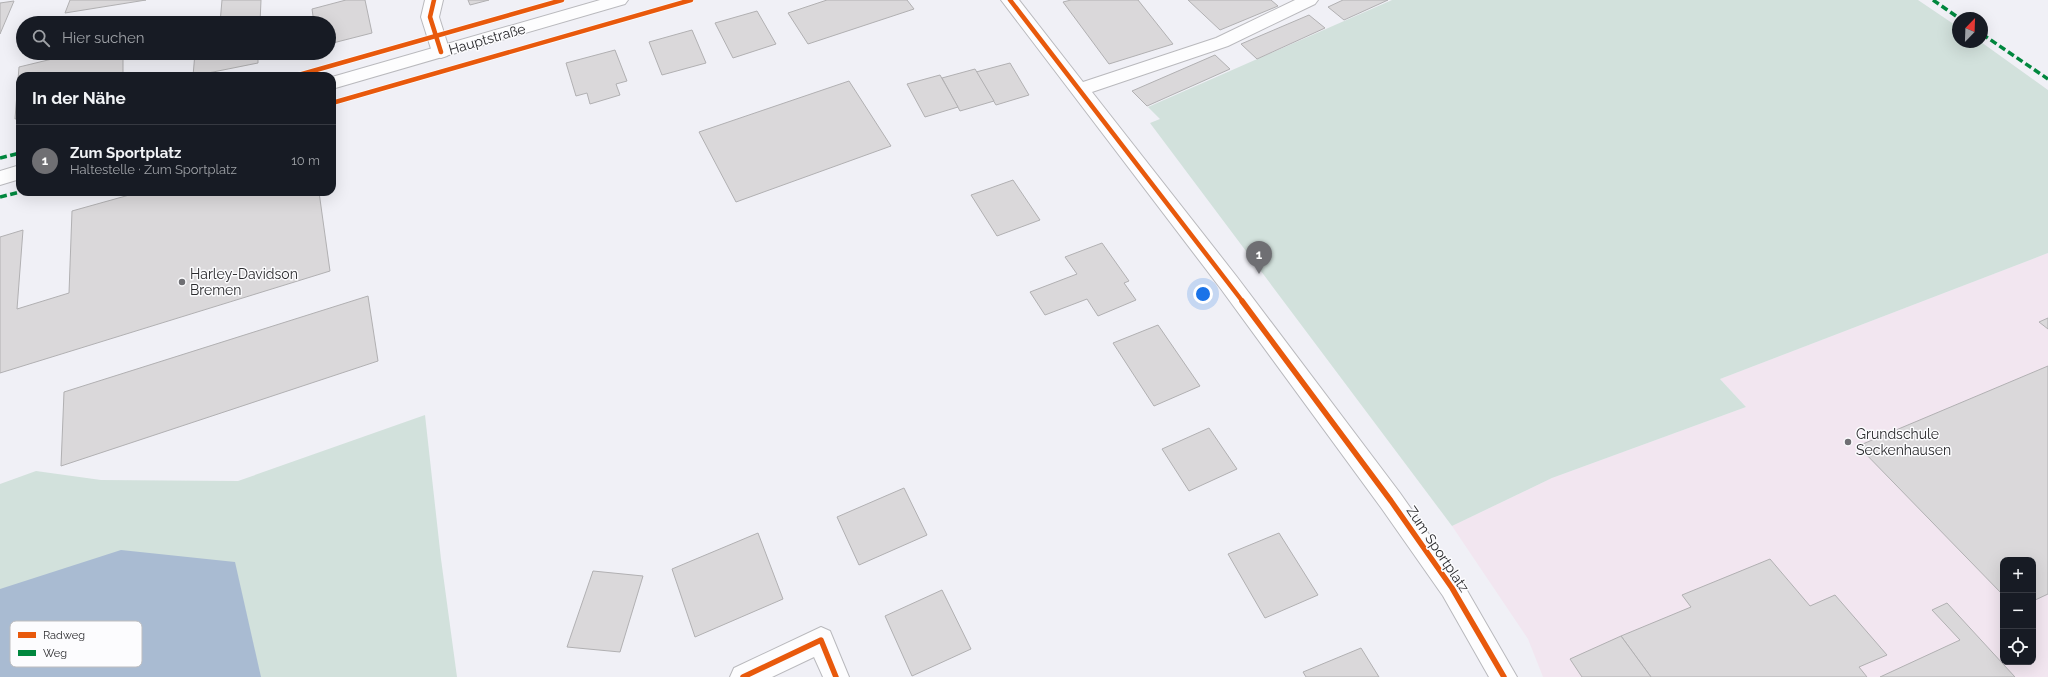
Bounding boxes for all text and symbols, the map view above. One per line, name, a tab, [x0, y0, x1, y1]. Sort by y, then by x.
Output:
north arrow	[1952, 12, 1988, 48]
search box	[16, 16, 336, 60]
street label: Hauptstraße	[447, 20, 527, 58]
icon: search	[30, 27, 52, 49]
text: Hier suchen	[62, 29, 145, 47]
text: In der Nähe	[32, 88, 126, 108]
text: Zum Sportplatz	[70, 144, 181, 162]
text: 1	[42, 153, 48, 168]
text: 10 m	[291, 153, 320, 168]
text: Haltestelle · Zum Sportplatz	[70, 162, 237, 177]
pin: 1	[1246, 241, 1272, 274]
place label: Harley-Davidson Bremen	[190, 266, 298, 298]
marker: Harley-Davidson Bremen	[177, 277, 187, 287]
your location	[1193, 284, 1213, 304]
place label: Grundschule Seckenhausen	[1856, 426, 1951, 458]
marker: Grundschule Seckenhausen	[1843, 437, 1853, 447]
street label: Zum Sportplatz	[1403, 503, 1473, 595]
map controls	[2000, 557, 2036, 665]
button: +	[2000, 557, 2036, 593]
button: −	[2000, 593, 2036, 629]
legend	[10, 621, 142, 667]
text: Radweg	[43, 629, 85, 642]
button: locate	[2000, 629, 2036, 665]
text: Weg	[43, 647, 67, 660]

